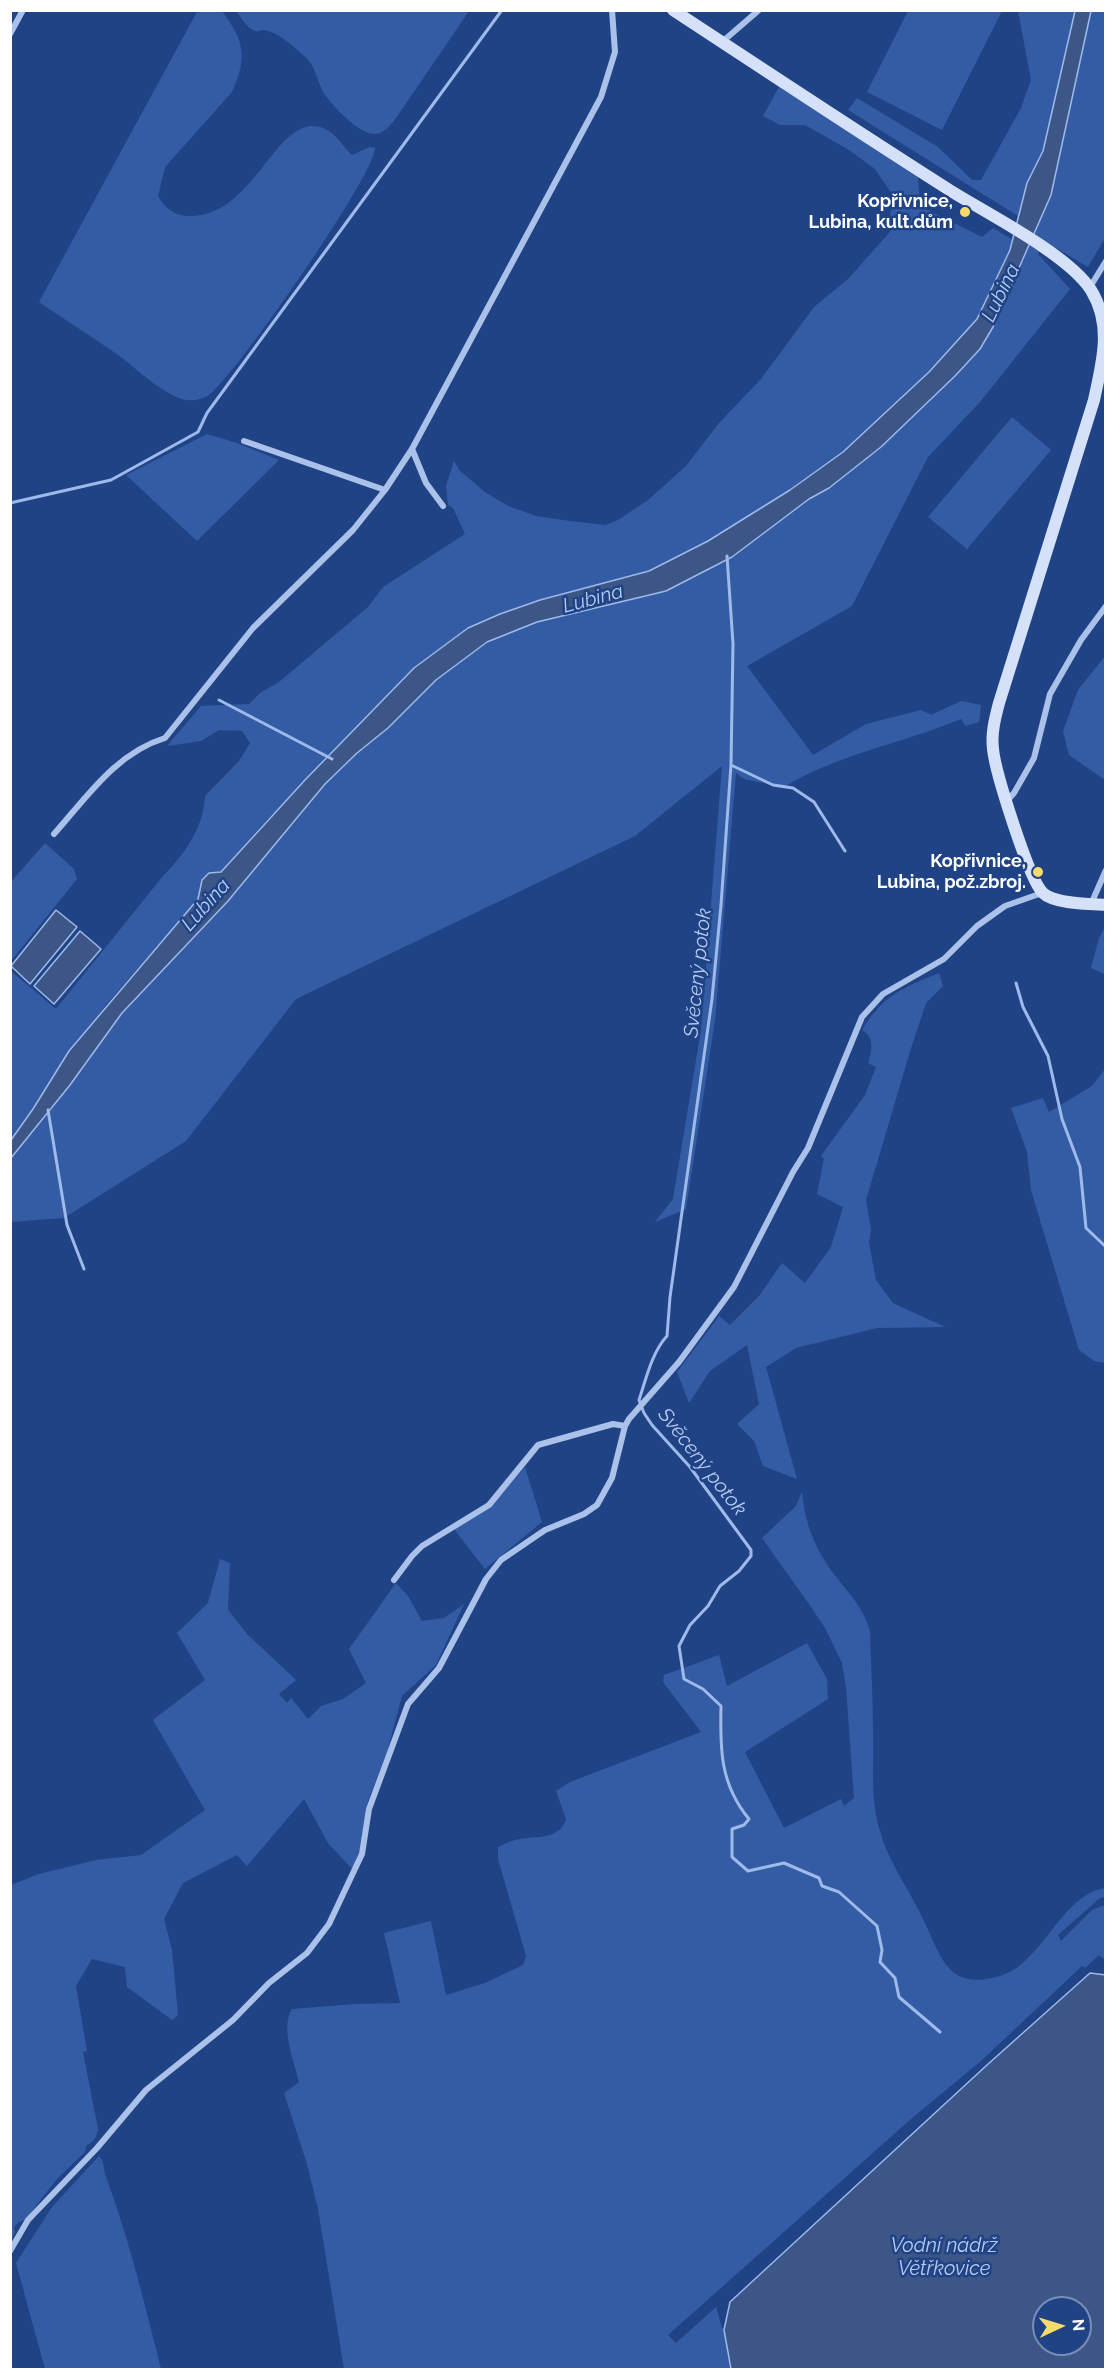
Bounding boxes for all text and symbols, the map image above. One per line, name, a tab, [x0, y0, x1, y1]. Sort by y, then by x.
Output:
place label: Kopřivnice, Lubina, kult.dům	[808, 191, 953, 234]
marker: Kopřivnice, Lubina, kult.dům	[958, 205, 972, 219]
water label: Lubina	[977, 260, 1025, 326]
water label: Lubina	[560, 579, 626, 619]
place label: Kopřivnice, Lubina, pož.zbroj.	[877, 851, 1026, 894]
marker: Kopřivnice, Lubina, pož.zbroj.	[1031, 865, 1045, 879]
water label: Lubina	[176, 874, 236, 936]
water label: Svěcený potok	[679, 907, 717, 1039]
water label: Svěcený potok	[652, 1403, 752, 1521]
water label: Vodní nádrž Větřkovice	[891, 2234, 997, 2281]
north arrow	[1032, 2296, 1092, 2356]
text: N	[1069, 2318, 1088, 2332]

